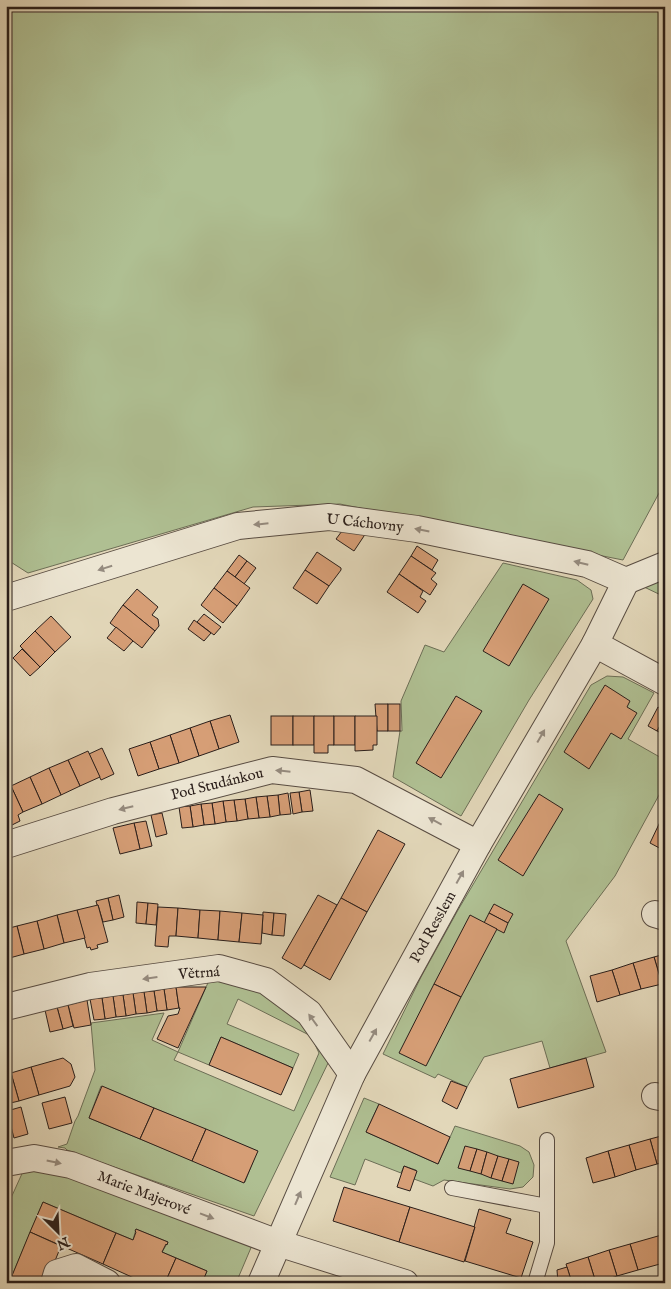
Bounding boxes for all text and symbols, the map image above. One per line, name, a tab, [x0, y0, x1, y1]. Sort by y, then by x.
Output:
street label: U Cáchovny	[326, 510, 405, 537]
one-way arrow	[252, 520, 268, 528]
one-way arrow	[414, 526, 430, 534]
one-way arrow	[573, 559, 589, 567]
one-way arrow	[97, 564, 112, 572]
one-way arrow	[537, 730, 546, 743]
street label: Pod Studánkou	[169, 763, 265, 805]
one-way arrow	[275, 767, 291, 775]
one-way arrow	[118, 804, 133, 812]
one-way arrow	[428, 817, 442, 825]
one-way arrow	[456, 870, 464, 884]
street label: Pod Resslem	[406, 887, 461, 966]
street label: Větrná	[177, 962, 221, 984]
one-way arrow	[142, 974, 158, 982]
one-way arrow	[308, 1013, 318, 1027]
one-way arrow	[369, 1028, 377, 1042]
one-way arrow	[46, 1158, 62, 1166]
street label: Marie Majerové	[95, 1167, 193, 1219]
one-way arrow	[294, 1191, 302, 1205]
north arrow	[32, 1206, 82, 1256]
one-way arrow	[200, 1212, 215, 1220]
text: N	[54, 1232, 73, 1254]

